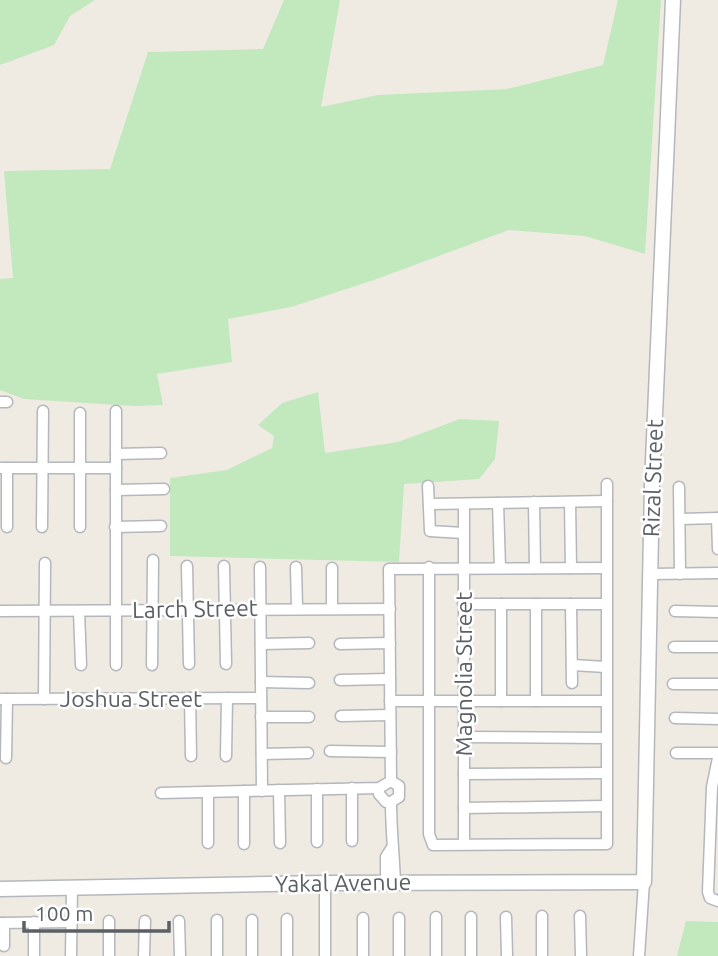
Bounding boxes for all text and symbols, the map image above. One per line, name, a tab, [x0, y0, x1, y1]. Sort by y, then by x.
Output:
street label: Rizal Street	[638, 419, 667, 537]
street label: Magnolia Street	[451, 592, 476, 756]
street label: Larch Street	[132, 595, 258, 622]
street label: Joshua Street	[60, 686, 202, 711]
street label: Yakal Avenue	[275, 869, 411, 896]
scale bar	[24, 890, 170, 934]
text: 100 m	[35, 901, 93, 925]

